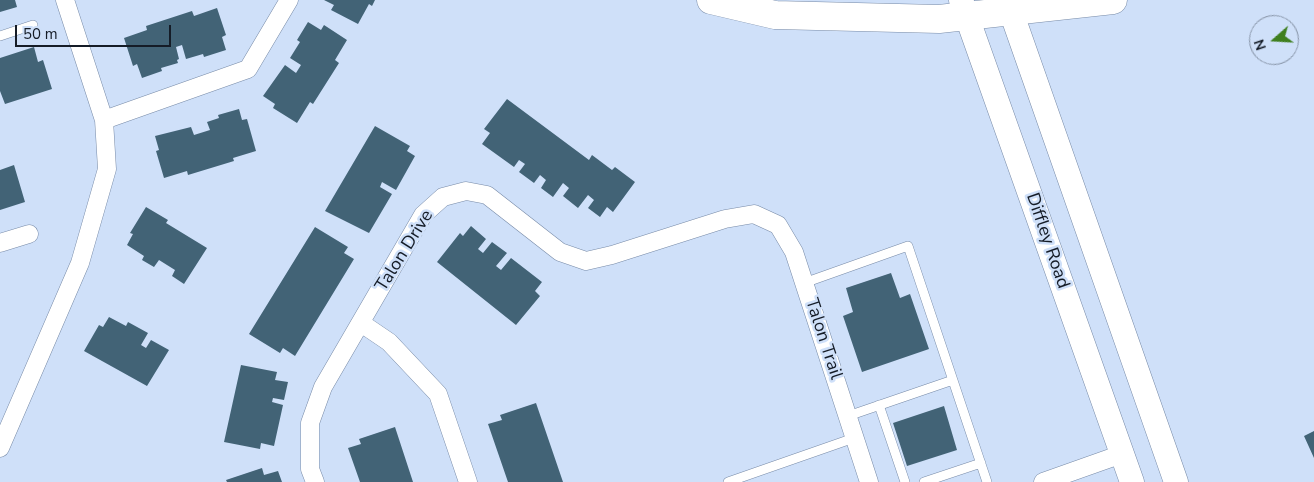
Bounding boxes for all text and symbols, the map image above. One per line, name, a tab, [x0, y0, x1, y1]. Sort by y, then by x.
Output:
scale bar	[18, 15, 174, 47]
north arrow	[1249, 15, 1299, 65]
text: 50 m	[23, 24, 58, 44]
text: N	[1250, 37, 1271, 53]
street label: Diffley Road	[1021, 190, 1073, 292]
street label: Talon Drive	[372, 206, 438, 296]
street label: Talon Trail	[800, 296, 846, 382]

